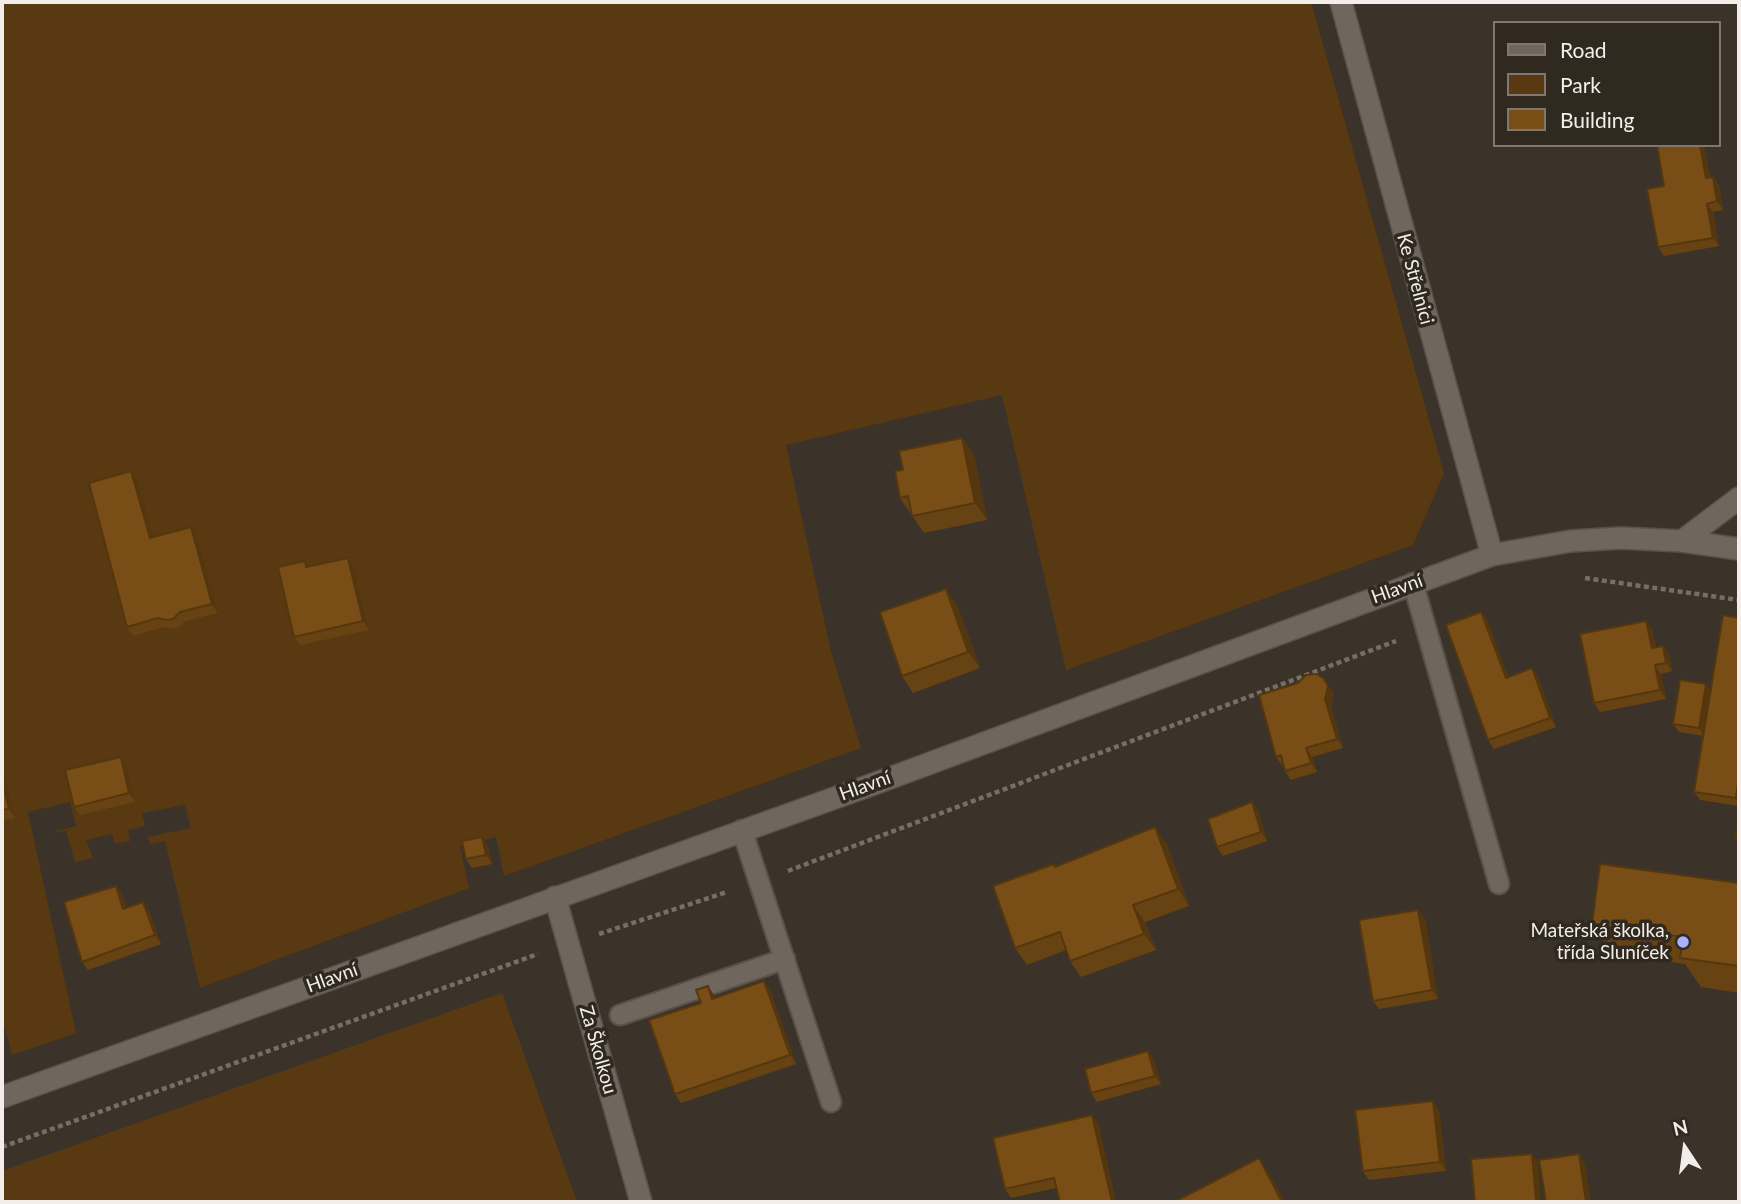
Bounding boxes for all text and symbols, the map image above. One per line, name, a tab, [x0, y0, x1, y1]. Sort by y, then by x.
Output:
legend	[1492, 21, 1720, 147]
text: Road	[1560, 37, 1607, 62]
text: Park	[1560, 72, 1601, 97]
text: Building	[1560, 107, 1635, 132]
street label: Ke Střelnici	[1392, 231, 1438, 327]
street label: Hlavní	[1368, 569, 1426, 609]
street label: Hlavní	[836, 766, 894, 806]
place label: Mateřská školka, třída Sluníček	[1530, 920, 1669, 964]
marker: Mateřská školka, třída Sluníček	[1675, 934, 1691, 950]
street label: Hlavní	[303, 958, 361, 998]
street label: Za Školkou	[575, 1003, 621, 1097]
north arrow	[1650, 1113, 1720, 1183]
text: N	[1670, 1114, 1690, 1140]

